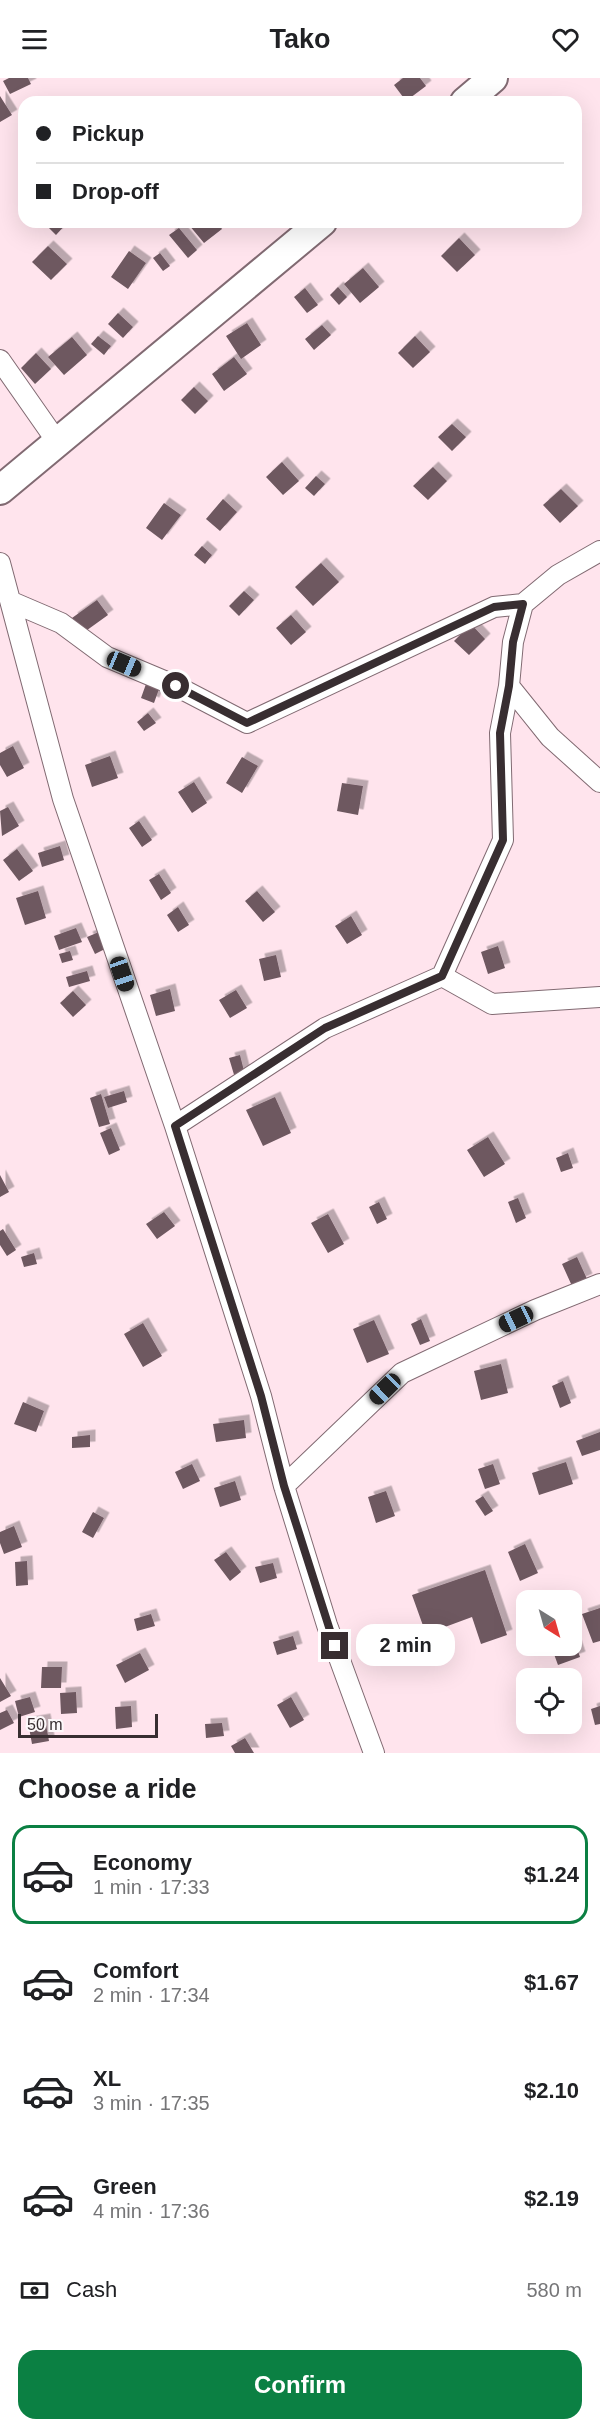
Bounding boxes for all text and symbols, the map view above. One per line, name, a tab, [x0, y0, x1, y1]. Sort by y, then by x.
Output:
icon: menu	[18, 23, 51, 56]
icon: heart	[549, 23, 582, 56]
text: Tako	[269, 24, 331, 54]
text: Pickup	[72, 121, 144, 146]
text: Drop-off	[72, 179, 159, 204]
car	[104, 649, 144, 679]
route start	[162, 672, 189, 699]
car	[108, 954, 136, 994]
car	[496, 1303, 536, 1335]
car	[366, 1370, 404, 1408]
north arrow	[516, 1590, 582, 1656]
map controls	[516, 1590, 582, 1734]
callout: 2 min	[356, 1625, 455, 1667]
route end	[321, 1632, 348, 1659]
text: 2 min	[379, 1634, 432, 1656]
button: locate	[516, 1668, 582, 1734]
scale bar	[18, 1711, 158, 1738]
text: 50 m	[27, 1716, 63, 1733]
text: Choose a ride	[18, 1774, 197, 1804]
icon: car	[21, 1848, 75, 1902]
text: Economy	[93, 1850, 192, 1875]
text: $1.24	[524, 1862, 579, 1887]
text: 1 min · 17:33	[93, 1876, 210, 1898]
icon: car	[21, 1956, 75, 2010]
text: Comfort	[93, 1958, 179, 1983]
text: $1.67	[524, 1970, 579, 1995]
text: 2 min · 17:34	[93, 1984, 210, 2006]
icon: car	[21, 2064, 75, 2118]
text: XL	[93, 2066, 121, 2091]
text: $2.10	[524, 2078, 579, 2103]
text: 3 min · 17:35	[93, 2092, 210, 2114]
icon: car	[21, 2172, 75, 2226]
text: Green	[93, 2174, 157, 2199]
text: $2.19	[524, 2186, 579, 2211]
text: 4 min · 17:36	[93, 2200, 210, 2222]
icon: cash	[18, 2274, 51, 2307]
text: Cash	[66, 2277, 117, 2302]
text: 580 m	[526, 2279, 582, 2301]
button: Confirm	[18, 2350, 582, 2419]

